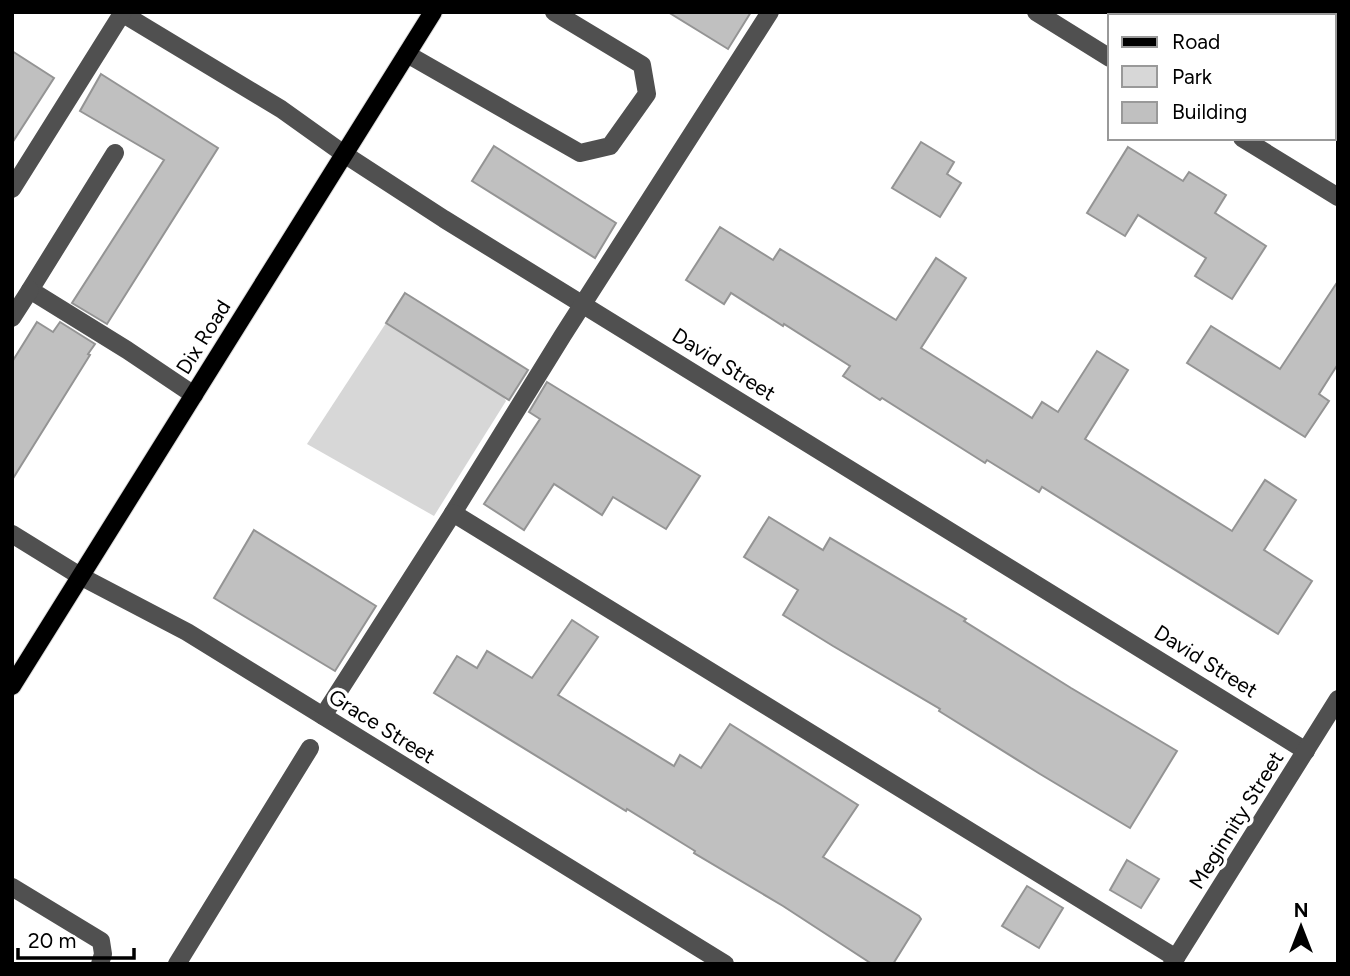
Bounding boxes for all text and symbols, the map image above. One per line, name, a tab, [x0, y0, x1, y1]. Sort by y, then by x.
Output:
legend	[1108, 14, 1336, 140]
text: Road	[1172, 29, 1220, 54]
text: Park	[1172, 64, 1213, 89]
text: Building	[1172, 99, 1247, 124]
street label: Dix Road	[170, 295, 236, 379]
street label: David Street	[668, 322, 780, 406]
street label: David Street	[1150, 619, 1262, 703]
street label: Grace Street	[324, 683, 440, 769]
street label: Meginnity Street	[1184, 746, 1288, 894]
north arrow	[1266, 892, 1336, 962]
text: N	[1294, 899, 1308, 922]
scale bar	[18, 916, 133, 960]
text: 20 m	[28, 928, 76, 953]

